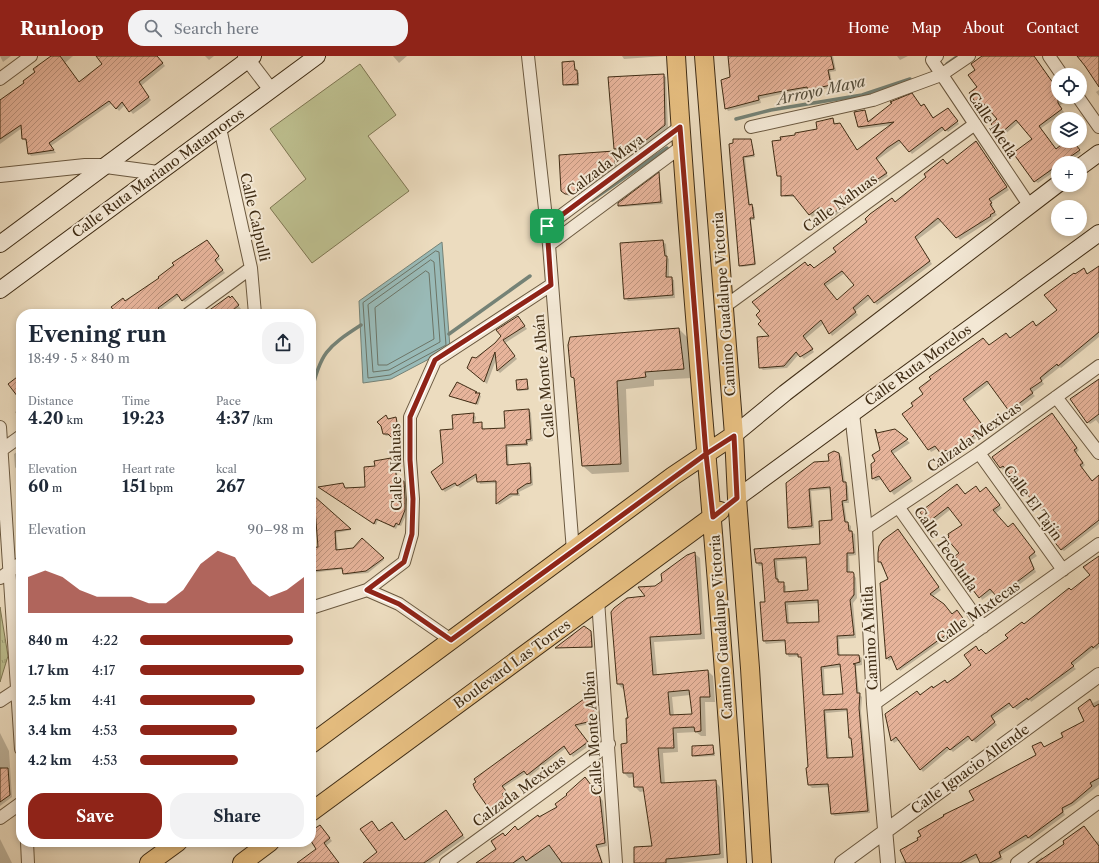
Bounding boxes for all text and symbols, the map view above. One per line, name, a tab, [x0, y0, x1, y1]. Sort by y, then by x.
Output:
search box	[128, 10, 408, 46]
text: Runloop	[20, 17, 104, 40]
icon: search	[142, 17, 164, 39]
text: Search here	[174, 19, 259, 38]
text: Home	[848, 19, 889, 37]
text: Map	[911, 19, 941, 37]
text: About	[963, 19, 1004, 37]
text: Contact	[1026, 19, 1079, 37]
map controls	[1051, 68, 1087, 236]
button: locate	[1051, 68, 1087, 104]
water label: Arroyo Maya	[773, 71, 867, 109]
street label: Calle Metla	[964, 88, 1022, 162]
street label: Calle Ruta Mariano Matamoros	[68, 104, 248, 242]
button: layers	[1051, 112, 1087, 148]
street label: Calzada Maya	[563, 130, 648, 200]
button: +	[1051, 156, 1087, 192]
street label: Calle Nahuas	[799, 170, 881, 236]
street label: Calle Calpulli	[236, 171, 274, 263]
button: −	[1051, 200, 1087, 236]
pin	[530, 209, 564, 243]
street label: Camino Guadalupe Victoria	[709, 210, 739, 397]
icon: arrive	[536, 215, 558, 237]
street label: Calle Monte Albán	[530, 313, 558, 439]
street label: Calle Ruta Morelos	[861, 320, 975, 410]
text: Evening run	[28, 321, 167, 348]
button: share	[262, 322, 304, 364]
text: 18:49 · 5 × 840 m	[28, 350, 130, 366]
text: Distance	[28, 394, 74, 408]
text: Time	[122, 394, 150, 408]
text: Pace	[216, 394, 241, 408]
street label: Calzada Mexicas	[923, 398, 1025, 476]
text: 4.20	[28, 408, 64, 428]
text: 19:23	[122, 408, 164, 428]
text: 4:37	[216, 408, 250, 428]
text: km	[64, 413, 83, 427]
text: /km	[250, 413, 273, 427]
street label: Calle Nahuas	[386, 423, 406, 511]
text: Elevation	[28, 462, 77, 476]
text: Heart rate	[122, 462, 175, 476]
text: kcal	[216, 462, 237, 476]
street label: Calle El Tajín	[1000, 462, 1067, 544]
text: 60	[28, 476, 49, 496]
text: 151	[122, 476, 147, 496]
text: 267	[216, 476, 245, 496]
text: m	[49, 481, 62, 495]
text: bpm	[147, 481, 173, 495]
street label: Calle Tecolutla	[910, 503, 982, 596]
text: Elevation	[28, 521, 86, 537]
text: 90–98 m	[248, 521, 304, 537]
street label: Camino Guadalupe Victoria	[706, 533, 736, 720]
street label: Calle Mixtecas	[933, 576, 1023, 648]
street label: Camino A Mitla	[858, 585, 882, 691]
street label: Boulevard Las Torres	[450, 615, 574, 713]
text: 840 m	[28, 632, 68, 648]
text: 4:22	[92, 632, 118, 648]
text: 1.7 km	[28, 662, 69, 678]
text: 4:17	[92, 662, 115, 678]
street label: Calle Monte Albán	[580, 670, 606, 796]
text: 2.5 km	[28, 692, 71, 708]
text: 4:41	[92, 692, 116, 708]
street label: Calle Ignacio Allende	[907, 720, 1033, 818]
text: 3.4 km	[28, 722, 71, 738]
text: 4:53	[92, 722, 117, 738]
street label: Calzada Mexicas	[469, 751, 569, 831]
text: 4.2 km	[28, 752, 72, 768]
text: 4:53	[92, 752, 117, 768]
button: Save	[28, 793, 162, 839]
button: Share	[170, 793, 304, 839]

